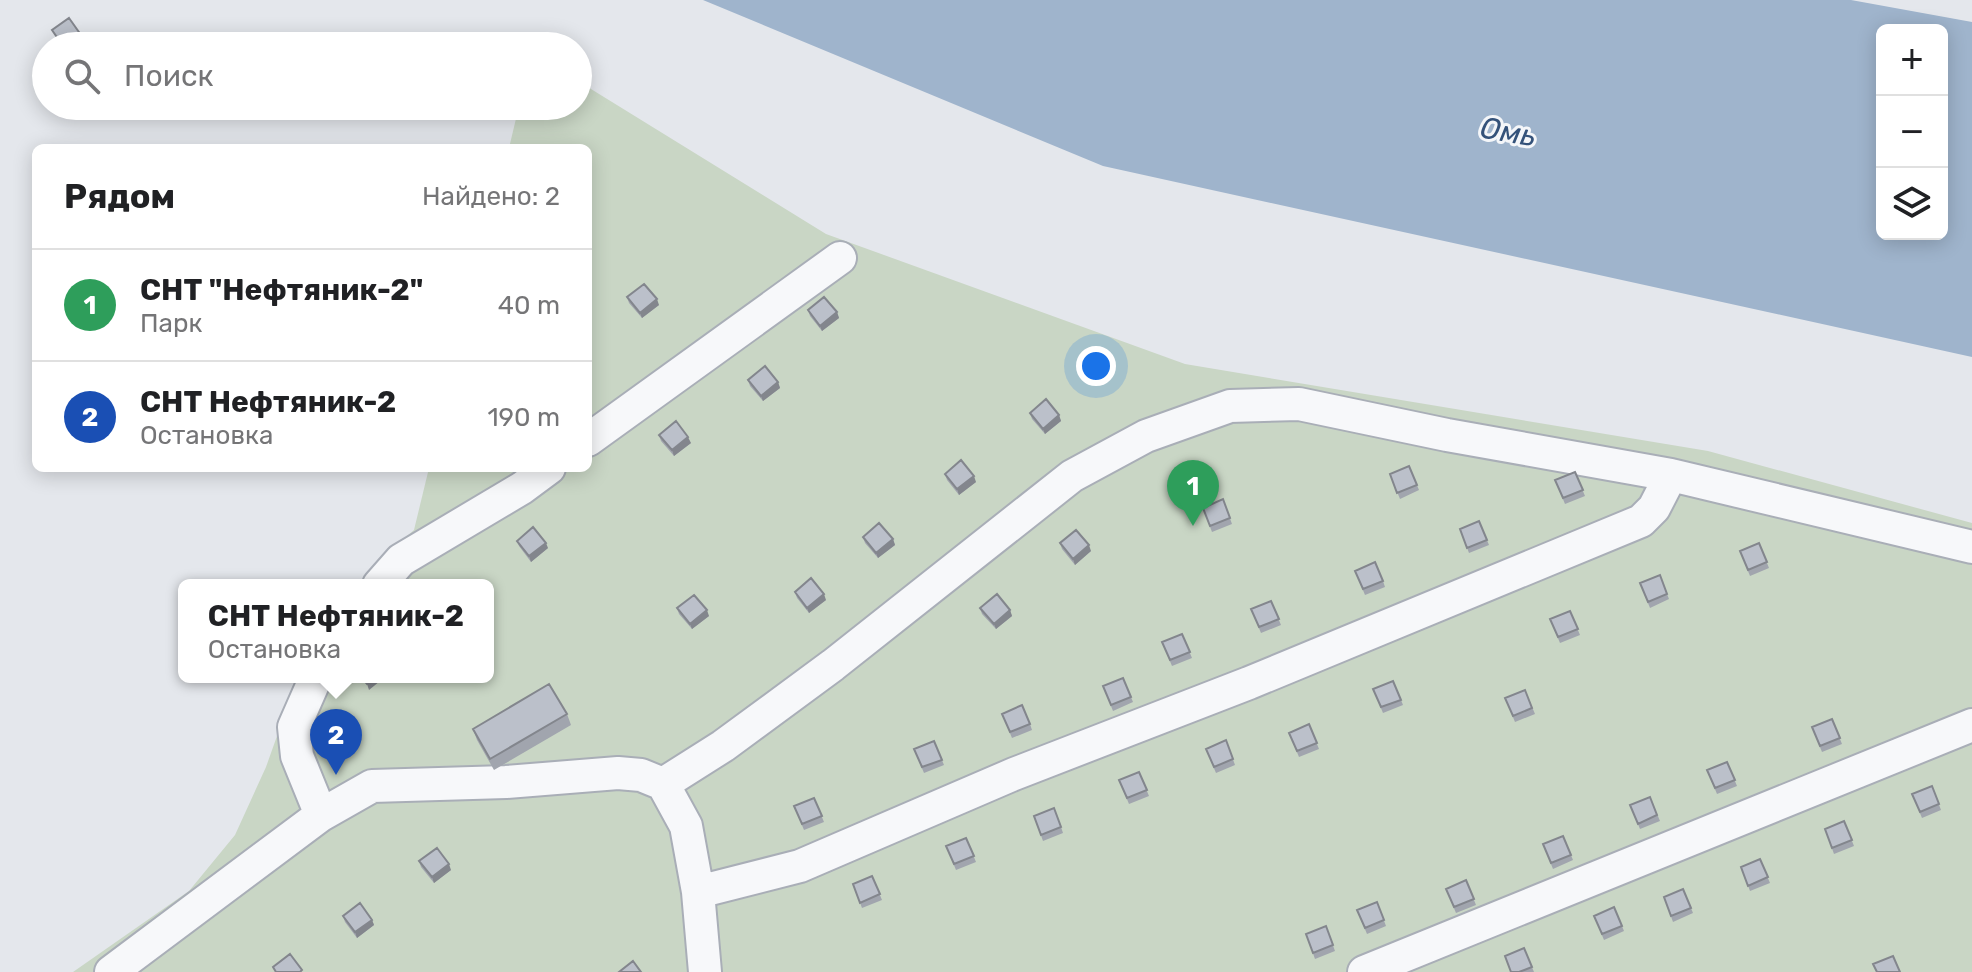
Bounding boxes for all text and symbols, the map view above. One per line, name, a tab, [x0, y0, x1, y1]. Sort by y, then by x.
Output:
map controls	[1876, 24, 1948, 240]
button: +	[1876, 24, 1948, 96]
search box	[32, 32, 592, 120]
icon: search	[60, 54, 104, 98]
text: Поиск	[124, 58, 214, 94]
button: −	[1876, 96, 1948, 168]
water label: Омь	[1477, 109, 1539, 155]
button: layers	[1876, 168, 1948, 240]
text: Рядом	[64, 176, 175, 217]
text: Найдено: 2	[422, 181, 560, 212]
text: СНТ "Нефтяник-2"	[140, 272, 423, 308]
text: 1	[84, 290, 96, 321]
text: 40 m	[498, 290, 560, 321]
text: Парк	[140, 308, 202, 339]
your location	[1076, 346, 1116, 386]
text: СНТ Нефтяник-2	[140, 384, 396, 420]
text: 2	[82, 402, 98, 433]
text: 190 m	[487, 402, 560, 433]
text: Остановка	[140, 420, 273, 451]
pin: 1	[1167, 460, 1219, 526]
popup	[178, 579, 494, 683]
text: СНТ Нефтяник-2	[208, 598, 464, 634]
text: Остановка	[208, 634, 341, 665]
pin: 2	[310, 709, 362, 775]

